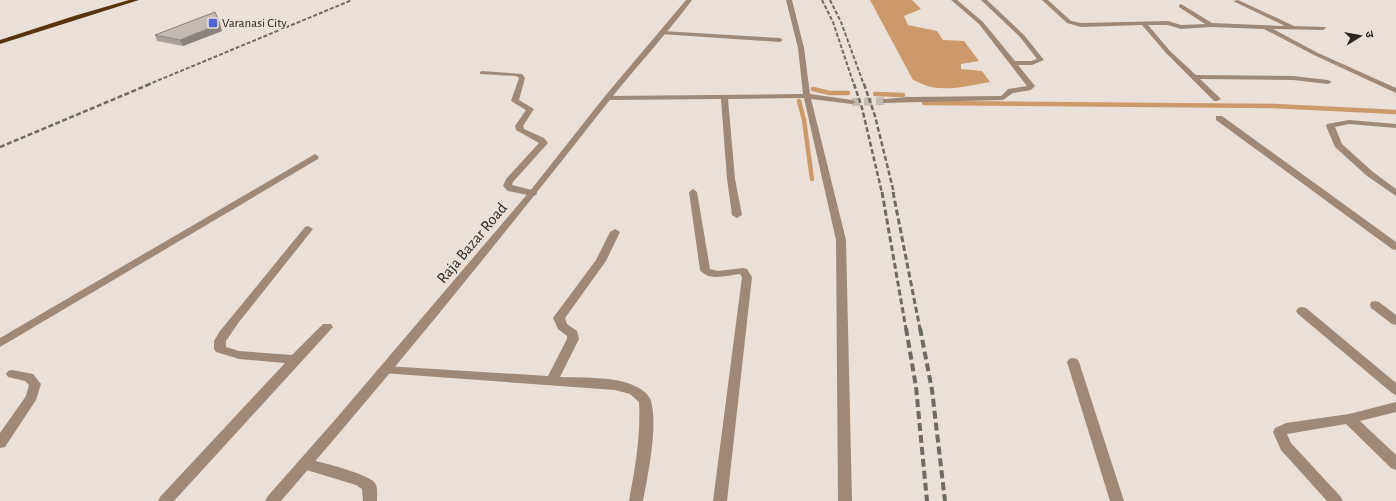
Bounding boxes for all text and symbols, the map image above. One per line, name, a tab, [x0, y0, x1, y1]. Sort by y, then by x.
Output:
north arrow	[1340, 16, 1380, 56]
marker: Varanasi City	[207, 17, 219, 29]
place label: Varanasi City	[222, 17, 287, 30]
text: उ	[1363, 30, 1375, 39]
street label: Raja Bazar Road	[434, 200, 511, 287]

